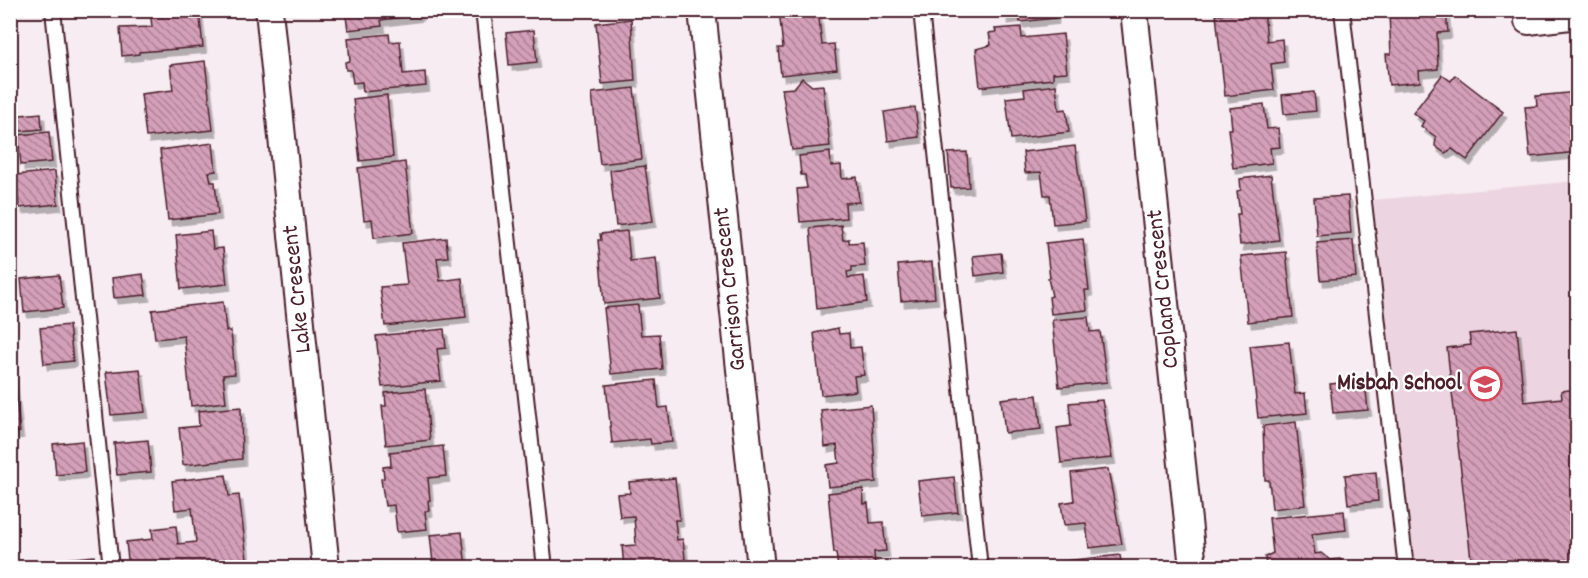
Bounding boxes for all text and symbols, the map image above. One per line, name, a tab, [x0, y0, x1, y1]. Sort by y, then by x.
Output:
street label: Garrison Crescent	[705, 205, 757, 373]
street label: Copland Crescent	[1139, 208, 1189, 370]
street label: Lake Crescent	[274, 223, 322, 355]
school or university icon: Misbah School	[1467, 366, 1503, 402]
place label: Misbah School	[1337, 367, 1462, 401]

